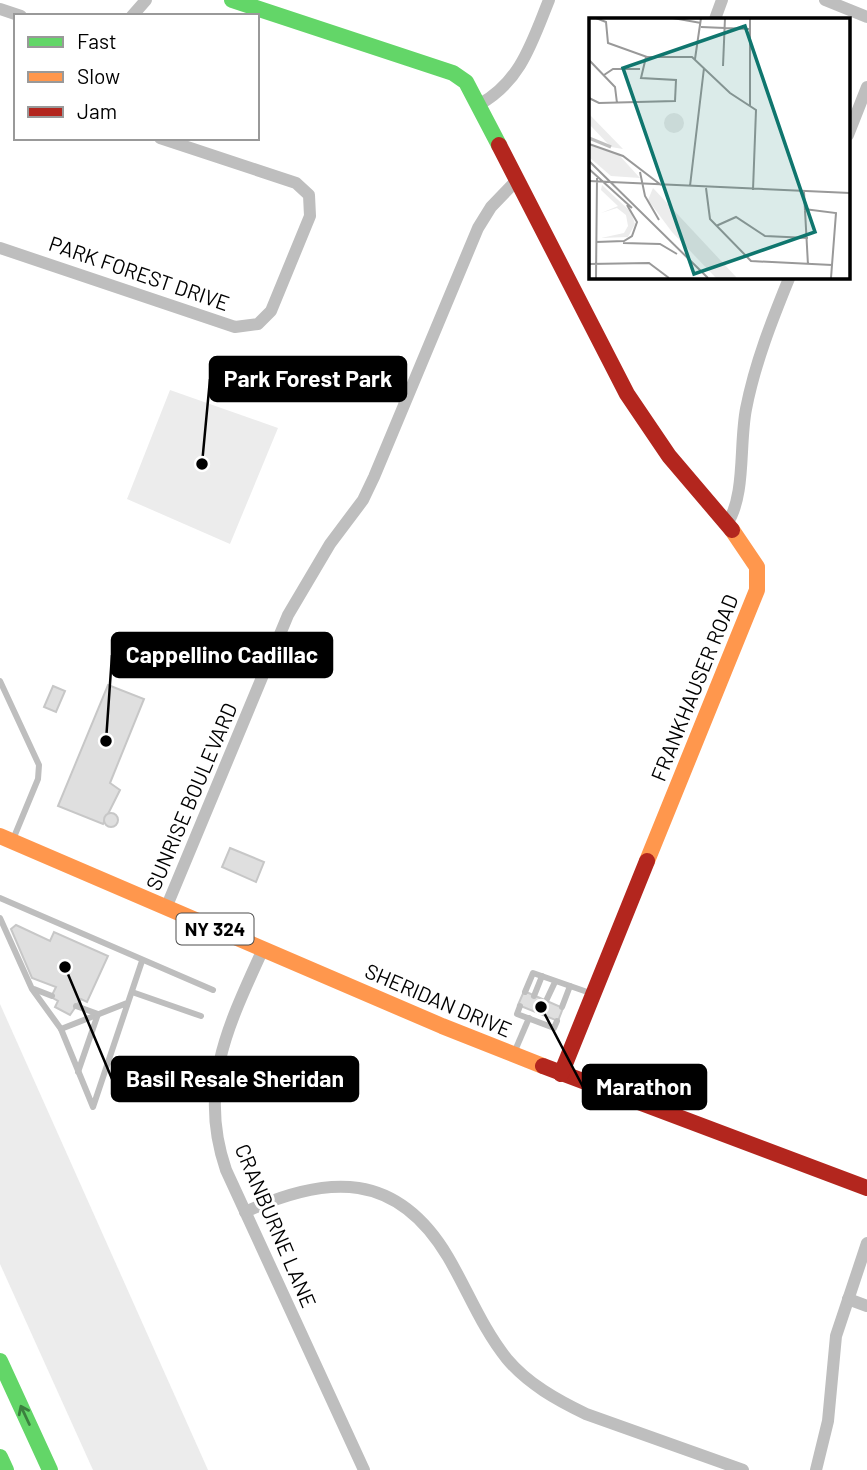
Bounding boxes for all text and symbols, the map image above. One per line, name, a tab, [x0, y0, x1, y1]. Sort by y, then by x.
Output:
legend	[14, 14, 259, 140]
inset map	[589, 18, 850, 278]
text: Fast	[77, 28, 117, 53]
text: Slow	[77, 63, 120, 88]
text: Jam	[77, 98, 117, 123]
street label: PARK FOREST DRIVE	[46, 230, 233, 315]
callout: Park Forest Park	[210, 357, 406, 401]
text: Park Forest Park	[224, 364, 392, 392]
street label: FRANKHAUSER ROAD	[645, 590, 742, 784]
callout: Cappellino Cadillac	[112, 633, 332, 677]
text: Cappellino Cadillac	[126, 640, 318, 668]
street label: SUNRISE BOULEVARD	[140, 699, 241, 894]
road number: NY 324	[176, 914, 254, 945]
street label: SHERIDAN DRIVE	[362, 958, 516, 1042]
callout: Basil Resale Sheridan	[112, 1057, 358, 1101]
text: Basil Resale Sheridan	[126, 1064, 344, 1092]
callout: Marathon	[583, 1065, 706, 1109]
text: Marathon	[596, 1072, 692, 1100]
street label: CRANBURNE LANE	[231, 1140, 322, 1311]
one-way arrow	[18, 1405, 31, 1426]

